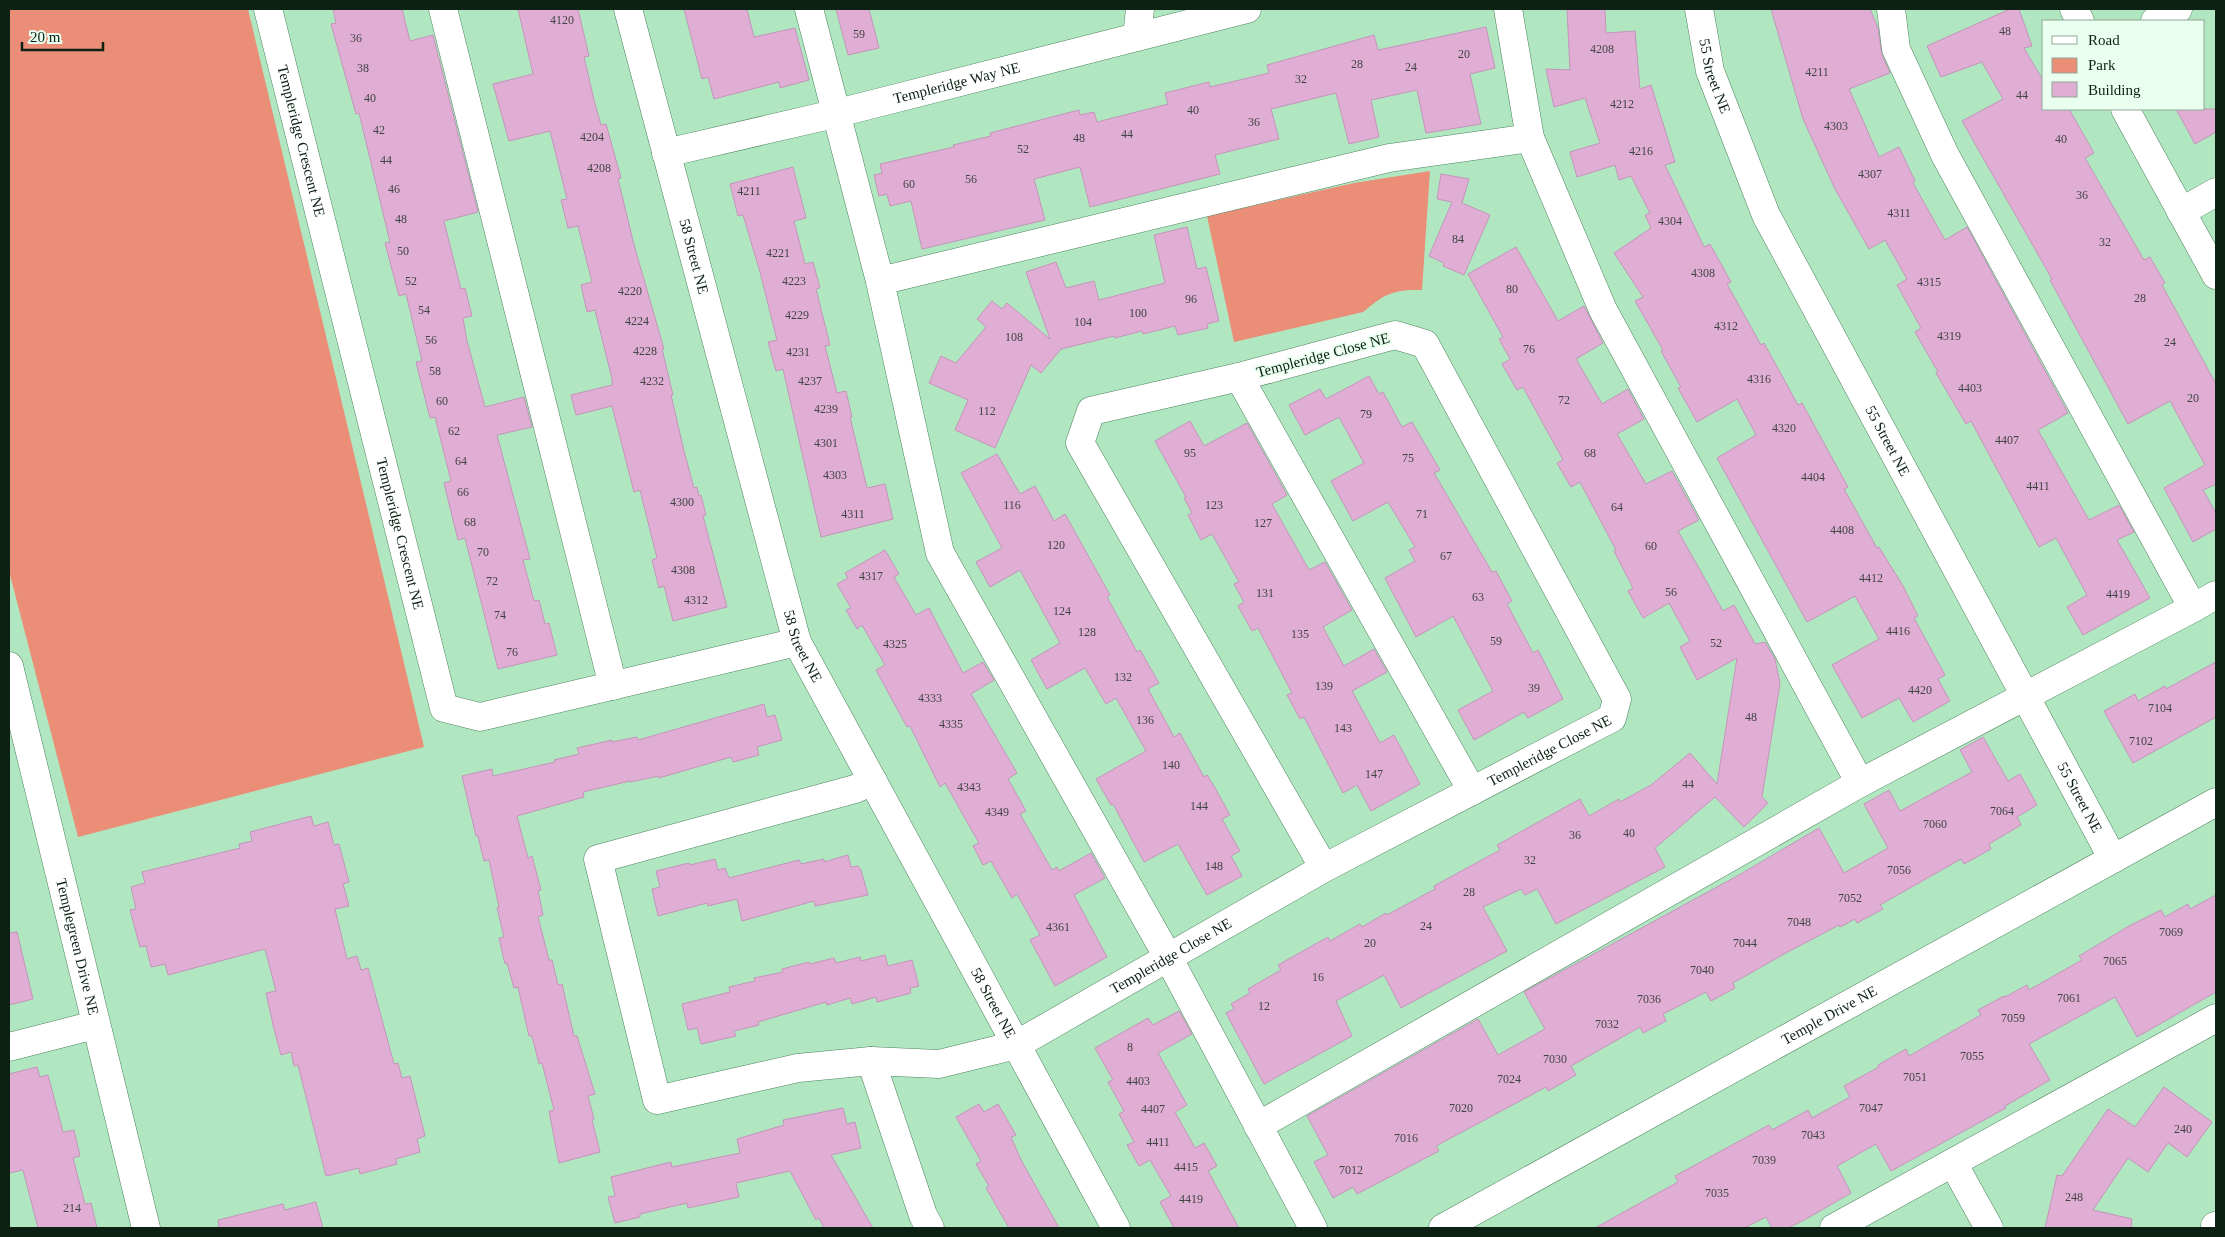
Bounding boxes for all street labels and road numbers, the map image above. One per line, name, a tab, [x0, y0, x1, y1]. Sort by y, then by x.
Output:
street label: 55 Street NE	[1696, 37, 1734, 116]
street label: Templeridge Way NE	[892, 59, 1022, 107]
street label: Templeridge Crescent NE	[274, 63, 328, 218]
street label: 58 Street NE	[676, 217, 712, 296]
street label: Templeridge Close NE	[1255, 330, 1391, 380]
street label: 55 Street NE	[1862, 403, 1913, 479]
street label: Templeridge Crescent NE	[373, 456, 427, 611]
street label: 58 Street NE	[781, 608, 825, 685]
street label: Templeridge Close NE	[1485, 712, 1614, 789]
street label: 55 Street NE	[2054, 759, 2105, 835]
street label: Templegreen Drive NE	[53, 877, 102, 1017]
street label: Templeridge Close NE	[1107, 915, 1234, 997]
street label: 58 Street NE	[968, 965, 1019, 1041]
street label: Temple Drive NE	[1779, 982, 1880, 1048]

